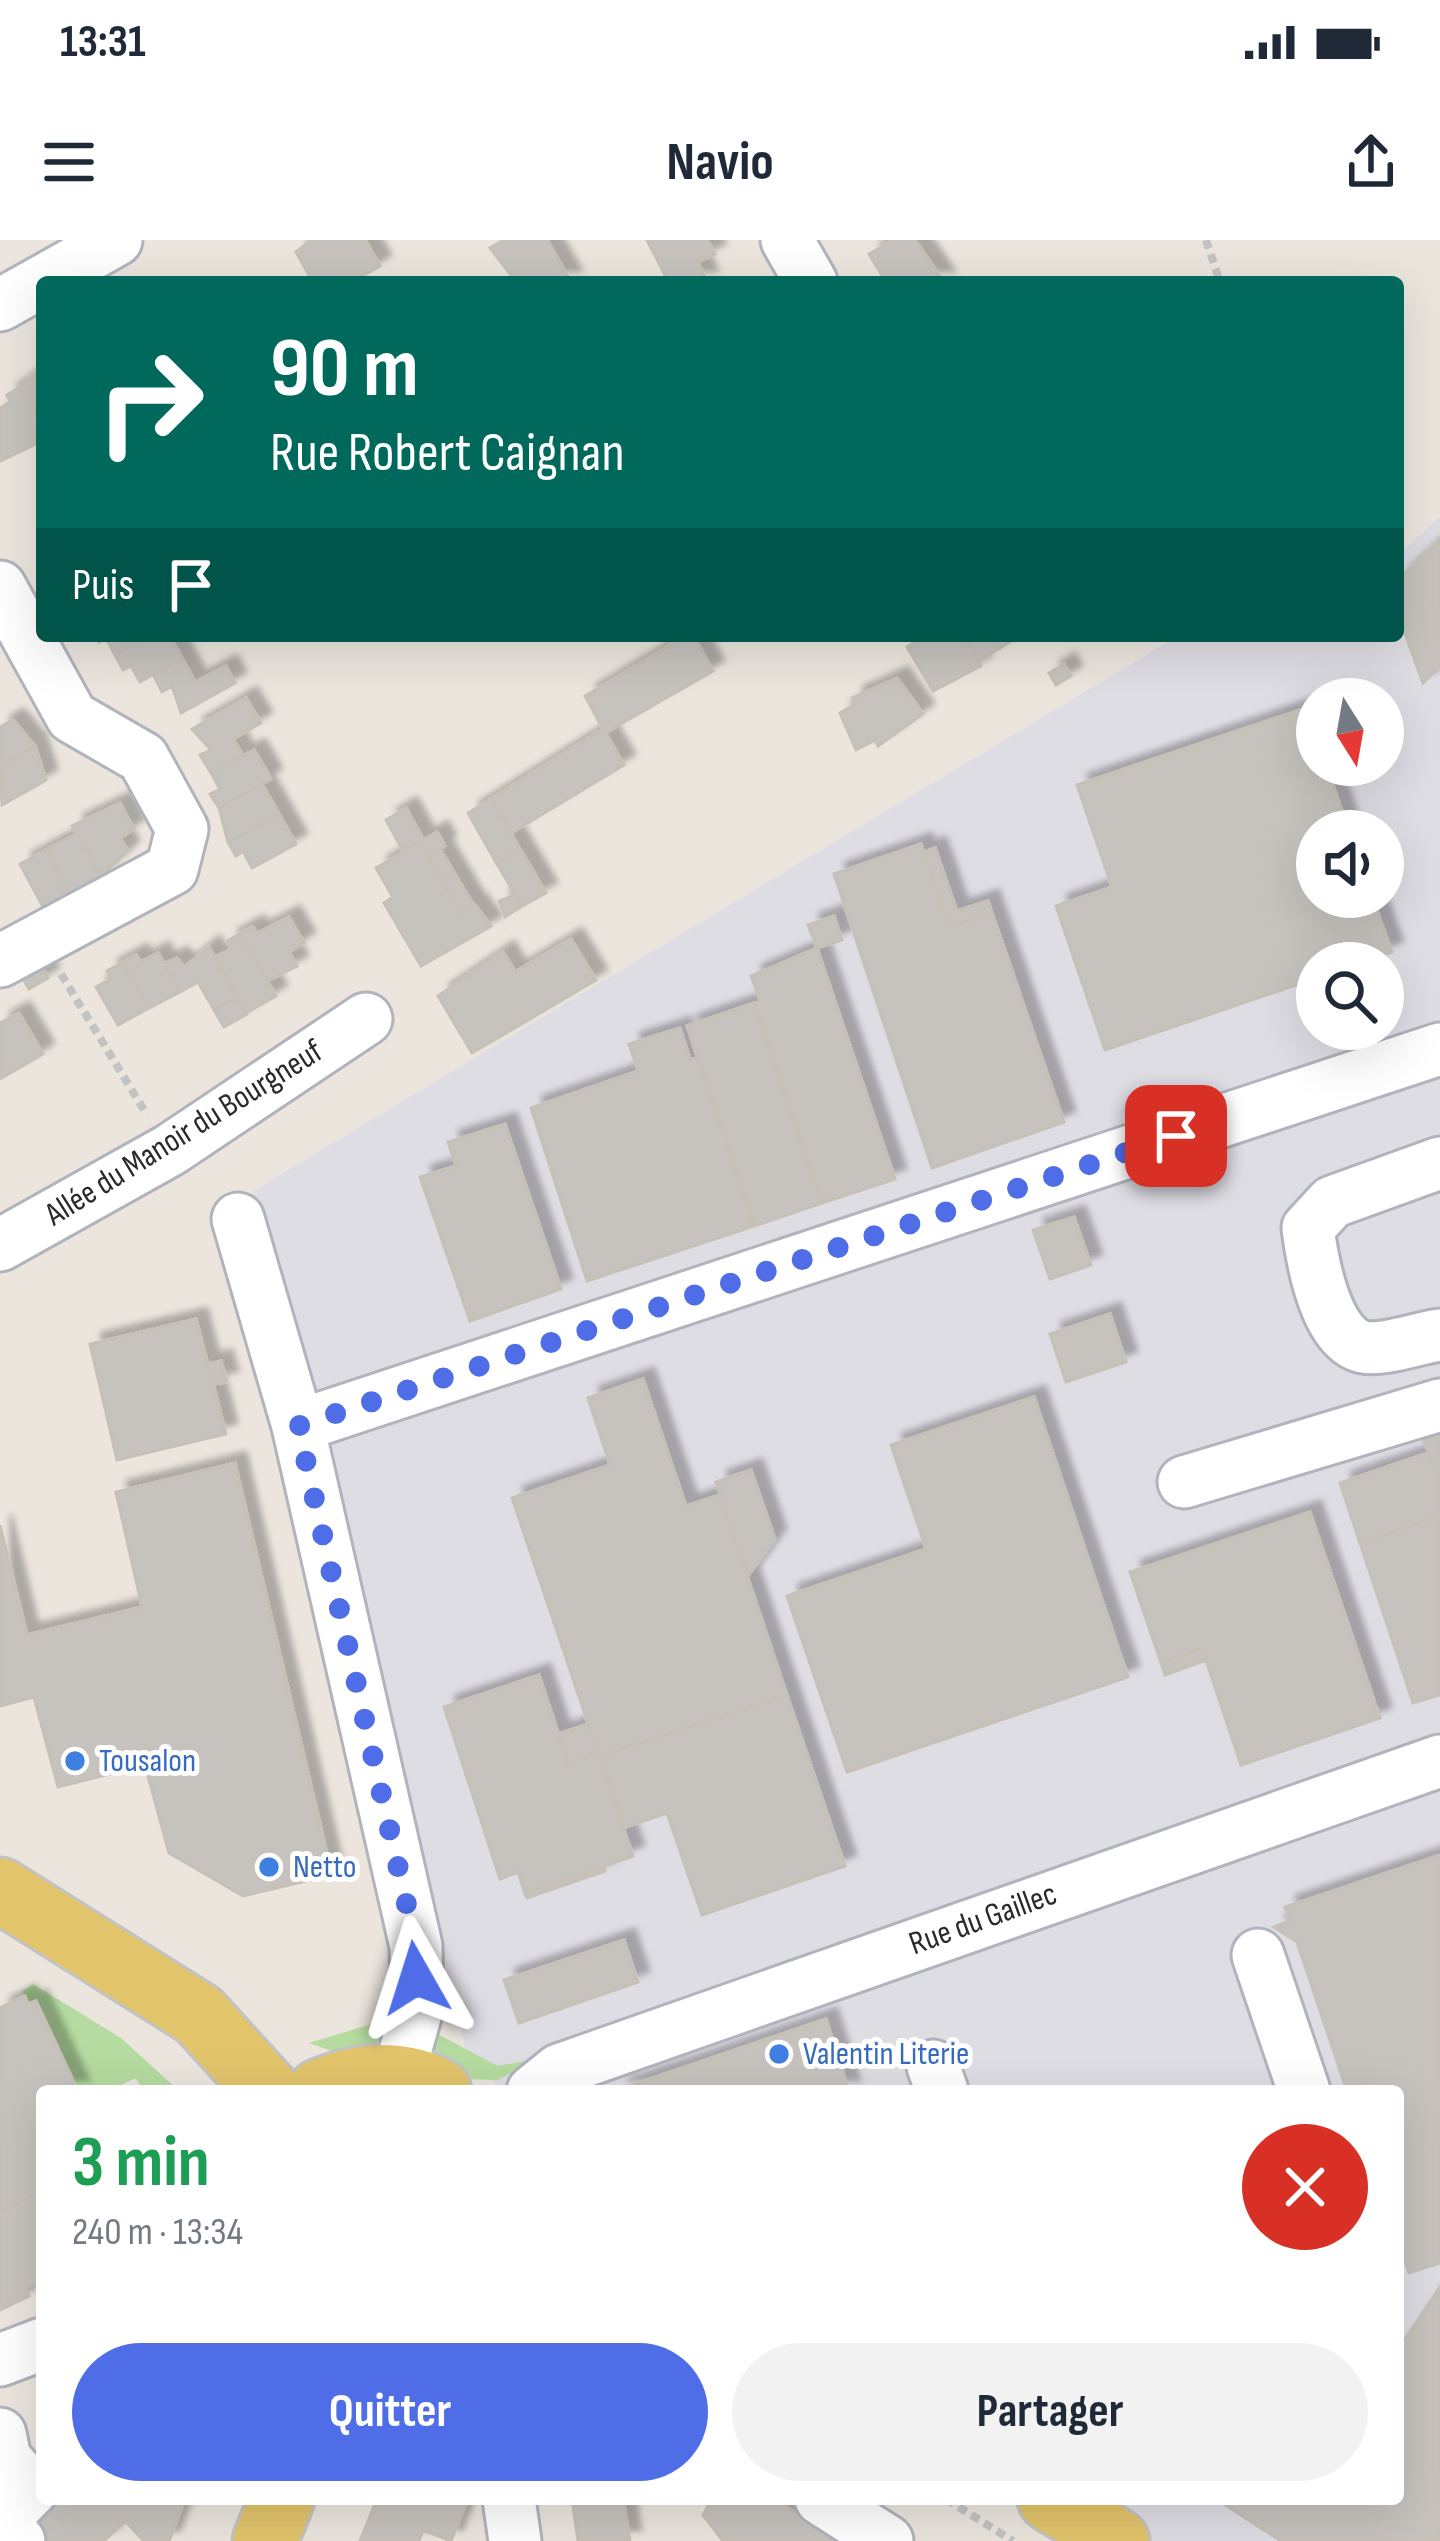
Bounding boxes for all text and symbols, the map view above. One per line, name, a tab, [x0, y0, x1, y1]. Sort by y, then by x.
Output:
text: 13:31	[60, 15, 146, 70]
icon: menu	[36, 129, 102, 195]
icon: share	[1338, 129, 1404, 195]
text: Navio	[666, 130, 774, 195]
text: 90 m	[270, 319, 419, 420]
icon: right	[72, 324, 228, 480]
text: Rue Robert Caignan	[270, 421, 625, 486]
icon: arrive	[158, 552, 224, 618]
text: Puis	[72, 558, 134, 613]
north arrow	[1296, 678, 1404, 786]
map controls	[1296, 678, 1404, 1050]
button: sound	[1296, 810, 1404, 918]
button: search	[1296, 942, 1404, 1050]
street label: Allée du Manoir du Bourgneuf	[37, 1031, 331, 1235]
pin	[1125, 1085, 1227, 1187]
icon: arrive	[1143, 1103, 1209, 1169]
place label: Tousalon	[99, 1741, 196, 1781]
marker: Tousalon	[62, 1748, 88, 1774]
place label: Netto	[293, 1847, 357, 1887]
marker: Netto	[256, 1854, 282, 1880]
street label: Rue du Gaillec	[904, 1874, 1062, 1964]
position arrow	[353, 1915, 479, 2041]
place label: Valentin Literie	[803, 2034, 969, 2074]
marker: Valentin Literie	[766, 2041, 792, 2067]
text: 3 min	[72, 2120, 210, 2207]
button: close	[1242, 2124, 1368, 2250]
text: 240 m · 13:34	[72, 2209, 243, 2256]
button: Quitter	[72, 2343, 708, 2481]
button: Partager	[732, 2343, 1368, 2481]

